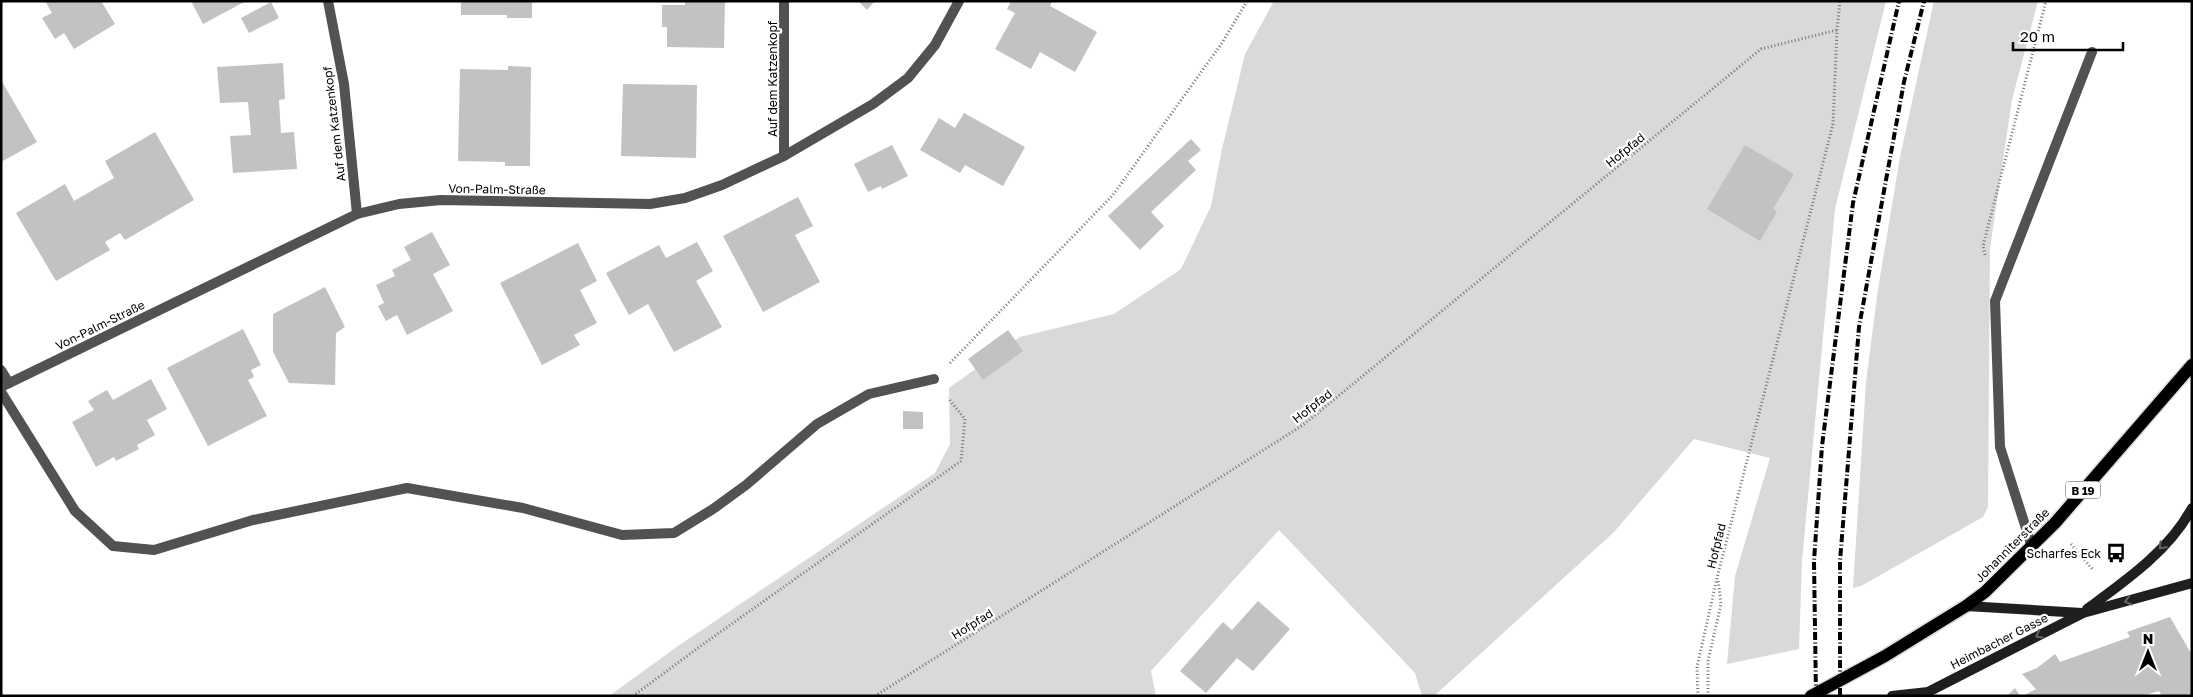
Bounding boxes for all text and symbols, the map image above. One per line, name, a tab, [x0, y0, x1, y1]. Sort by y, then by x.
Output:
street label: Auf dem Katzenkopf	[765, 20, 780, 137]
scale bar	[2013, 20, 2123, 52]
text: 20 m	[2020, 27, 2055, 45]
street label: Auf dem Katzenkopf	[319, 65, 349, 183]
street label: Hofpfad	[1602, 130, 1648, 170]
street label: Von-Palm-Straße	[448, 181, 546, 197]
street label: Von-Palm-Straße	[53, 297, 147, 353]
street label: Hofpfad	[1289, 386, 1335, 426]
road number: B 19	[2066, 482, 2100, 498]
street label: Johanniterstraße	[1972, 505, 2052, 585]
street label: Hofpfad	[1703, 522, 1729, 570]
one-way arrow	[2159, 540, 2168, 549]
bus stop icon: Scharfes Eck	[2105, 542, 2127, 564]
place label: Scharfes Eck	[2027, 546, 2101, 561]
one-way arrow	[2124, 595, 2133, 605]
street label: Hofpfad	[948, 605, 996, 643]
street label: Heimbacher Gasse	[1948, 610, 2050, 672]
north arrow	[2123, 627, 2173, 677]
one-way arrow	[2035, 629, 2044, 639]
text: N	[2143, 630, 2153, 647]

